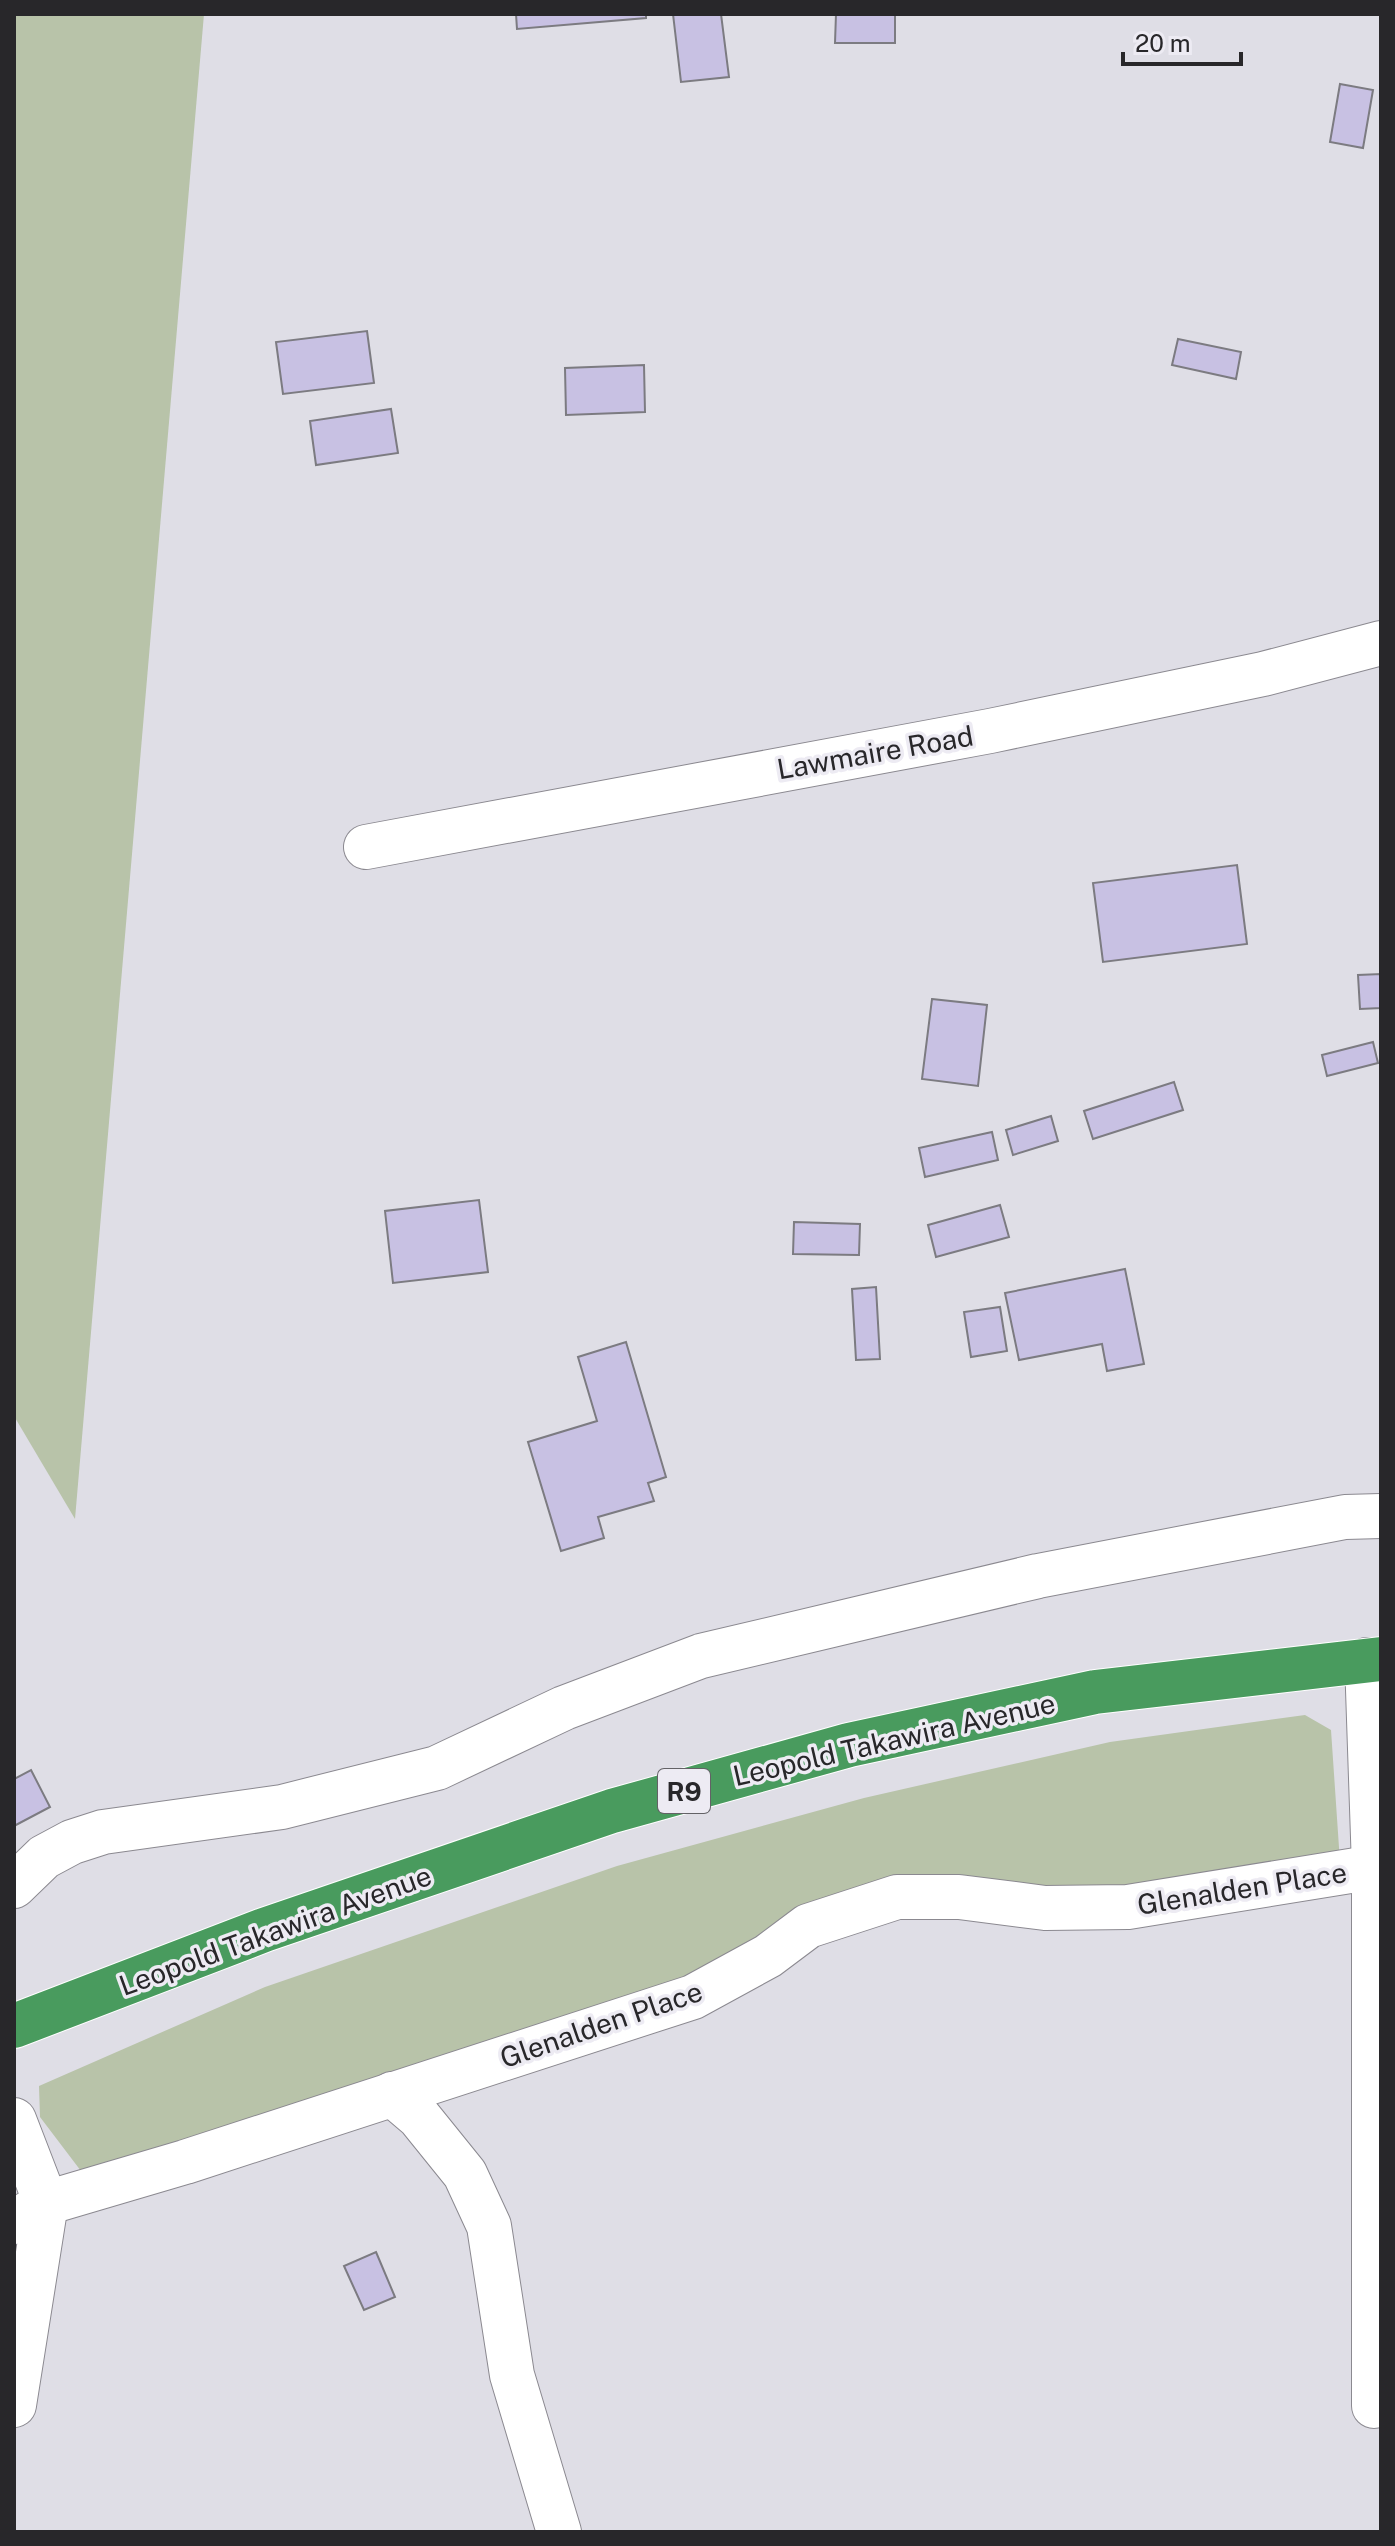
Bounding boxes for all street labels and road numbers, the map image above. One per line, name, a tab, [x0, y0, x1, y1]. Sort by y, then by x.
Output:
street label: Lawmaire Road	[774, 718, 976, 786]
street label: Leopold Takawira Avenue	[730, 1686, 1058, 1792]
road number: R9	[658, 1769, 710, 1813]
street label: Glenalden Place	[1135, 1855, 1349, 1921]
street label: Leopold Takawira Avenue	[114, 1858, 436, 2002]
street label: Glenalden Place	[496, 1974, 706, 2074]

